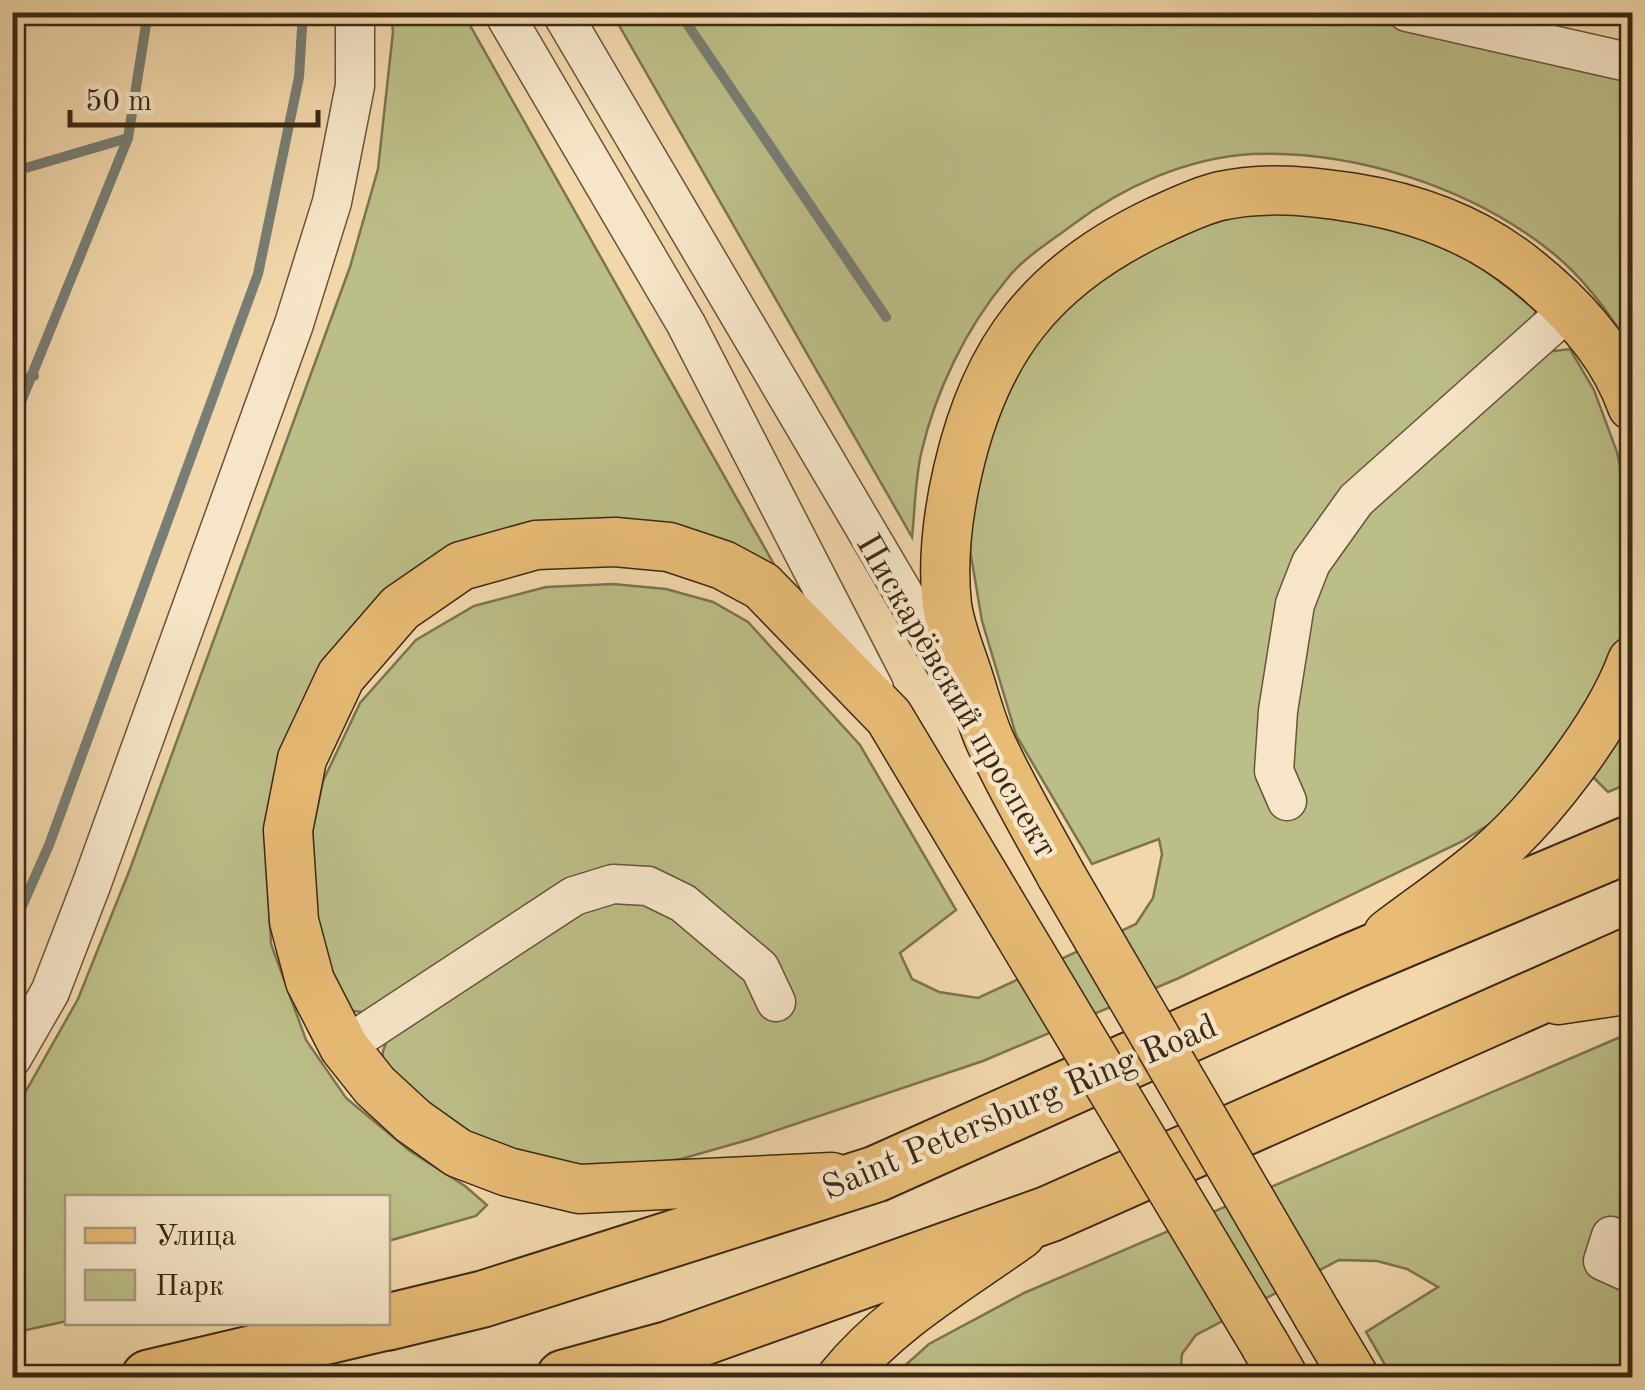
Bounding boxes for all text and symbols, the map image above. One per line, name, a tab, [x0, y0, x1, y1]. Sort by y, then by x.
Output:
scale bar	[70, 65, 318, 127]
text: 50 m	[85, 87, 152, 117]
street label: Пискарёвский проспект	[849, 529, 1063, 864]
street label: Saint Petersburg Ring Road	[817, 1009, 1222, 1207]
legend	[65, 1195, 390, 1325]
text: Улица	[155, 1222, 237, 1252]
text: Парк	[155, 1272, 224, 1302]

